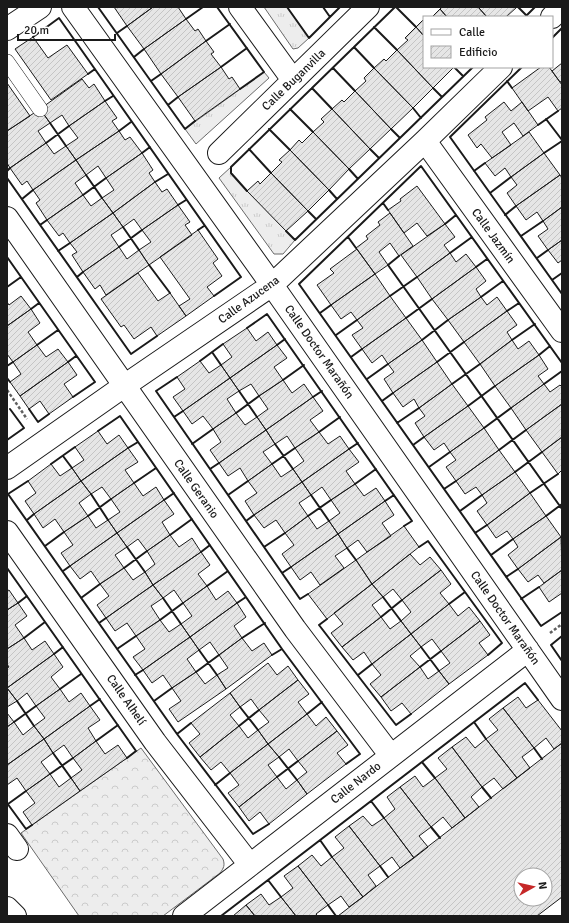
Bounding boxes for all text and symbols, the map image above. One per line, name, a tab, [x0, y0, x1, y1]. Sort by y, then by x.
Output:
scale bar	[18, 16, 115, 42]
legend	[423, 16, 553, 68]
text: 20 m	[24, 23, 49, 38]
text: Calle	[459, 25, 485, 40]
text: Edificio	[459, 45, 497, 60]
street label: Calle Buganvilla	[259, 46, 329, 114]
street label: Calle Jazmín	[468, 205, 518, 267]
street label: Calle Azucena	[215, 273, 283, 327]
street label: Calle Doctor Marañón	[281, 302, 357, 402]
street label: Calle Geranio	[170, 456, 222, 522]
street label: Calle Doctor Marañón	[467, 568, 543, 668]
street label: Calle Alhelí	[103, 672, 149, 729]
street label: Calle Nardo	[328, 759, 384, 807]
north arrow	[513, 867, 553, 907]
text: N	[535, 881, 549, 890]

